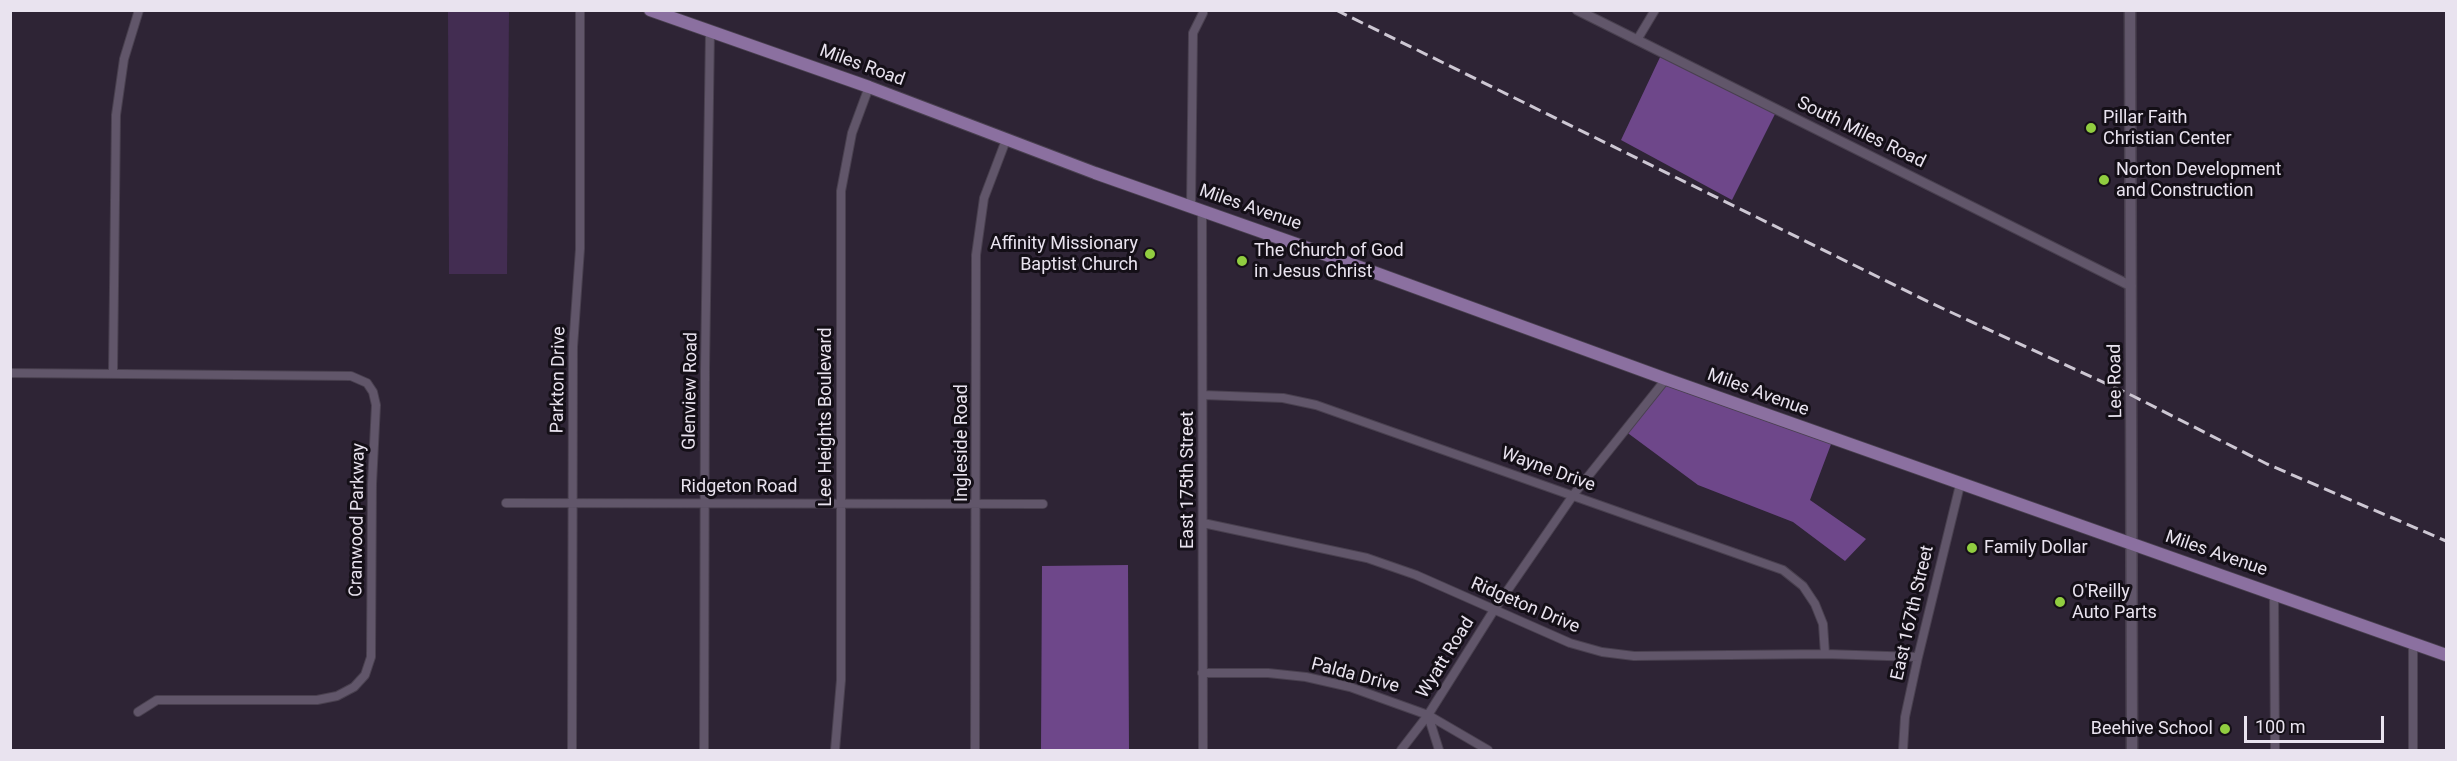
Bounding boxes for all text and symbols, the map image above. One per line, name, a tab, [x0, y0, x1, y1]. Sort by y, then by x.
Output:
street label: Miles Road	[816, 41, 908, 91]
street label: South Miles Road	[1793, 93, 1929, 173]
place label: Pillar Faith Christian Center	[2103, 107, 2232, 150]
marker: Pillar Faith Christian Center	[2084, 121, 2098, 135]
place label: Norton Development and Construction	[2116, 159, 2281, 201]
marker: Norton Development and Construction	[2097, 173, 2111, 187]
street label: Miles Avenue	[1196, 180, 1304, 236]
place label: Affinity Missionary Baptist Church	[990, 233, 1138, 276]
place label: The Church of God in Jesus Christ	[1254, 240, 1404, 282]
marker: Affinity Missionary Baptist Church	[1143, 247, 1157, 261]
marker: The Church of God in Jesus Christ	[1235, 254, 1249, 268]
street label: Parkton Drive	[547, 326, 571, 434]
street label: Lee Heights Boulevard	[815, 327, 837, 507]
street label: Glenview Road	[679, 332, 703, 450]
street label: Lee Road	[2105, 344, 2127, 418]
street label: Miles Avenue	[1704, 365, 1812, 421]
street label: Ingleside Road	[951, 384, 973, 502]
street label: East 175th Street	[1177, 411, 1199, 549]
street label: Cranwood Parkway	[346, 443, 370, 597]
street label: Wayne Drive	[1498, 443, 1598, 497]
street label: Ridgeton Road	[681, 476, 797, 498]
street label: Miles Avenue	[2162, 526, 2270, 582]
place label: Family Dollar	[1984, 537, 2088, 559]
marker: Family Dollar	[1965, 541, 1979, 555]
street label: East 167th Street	[1887, 543, 1939, 683]
street label: Ridgeton Drive	[1467, 573, 1583, 639]
place label: O'Reilly Auto Parts	[2072, 581, 2157, 624]
marker: O'Reilly Auto Parts	[2053, 595, 2067, 609]
street label: Wyatt Road	[1413, 613, 1479, 703]
street label: Palda Drive	[1309, 654, 1401, 698]
scale bar	[2247, 704, 2386, 742]
text: 100 m	[2255, 716, 2306, 737]
place label: Beehive School	[2091, 718, 2213, 740]
marker: Beehive School	[2218, 722, 2232, 736]

